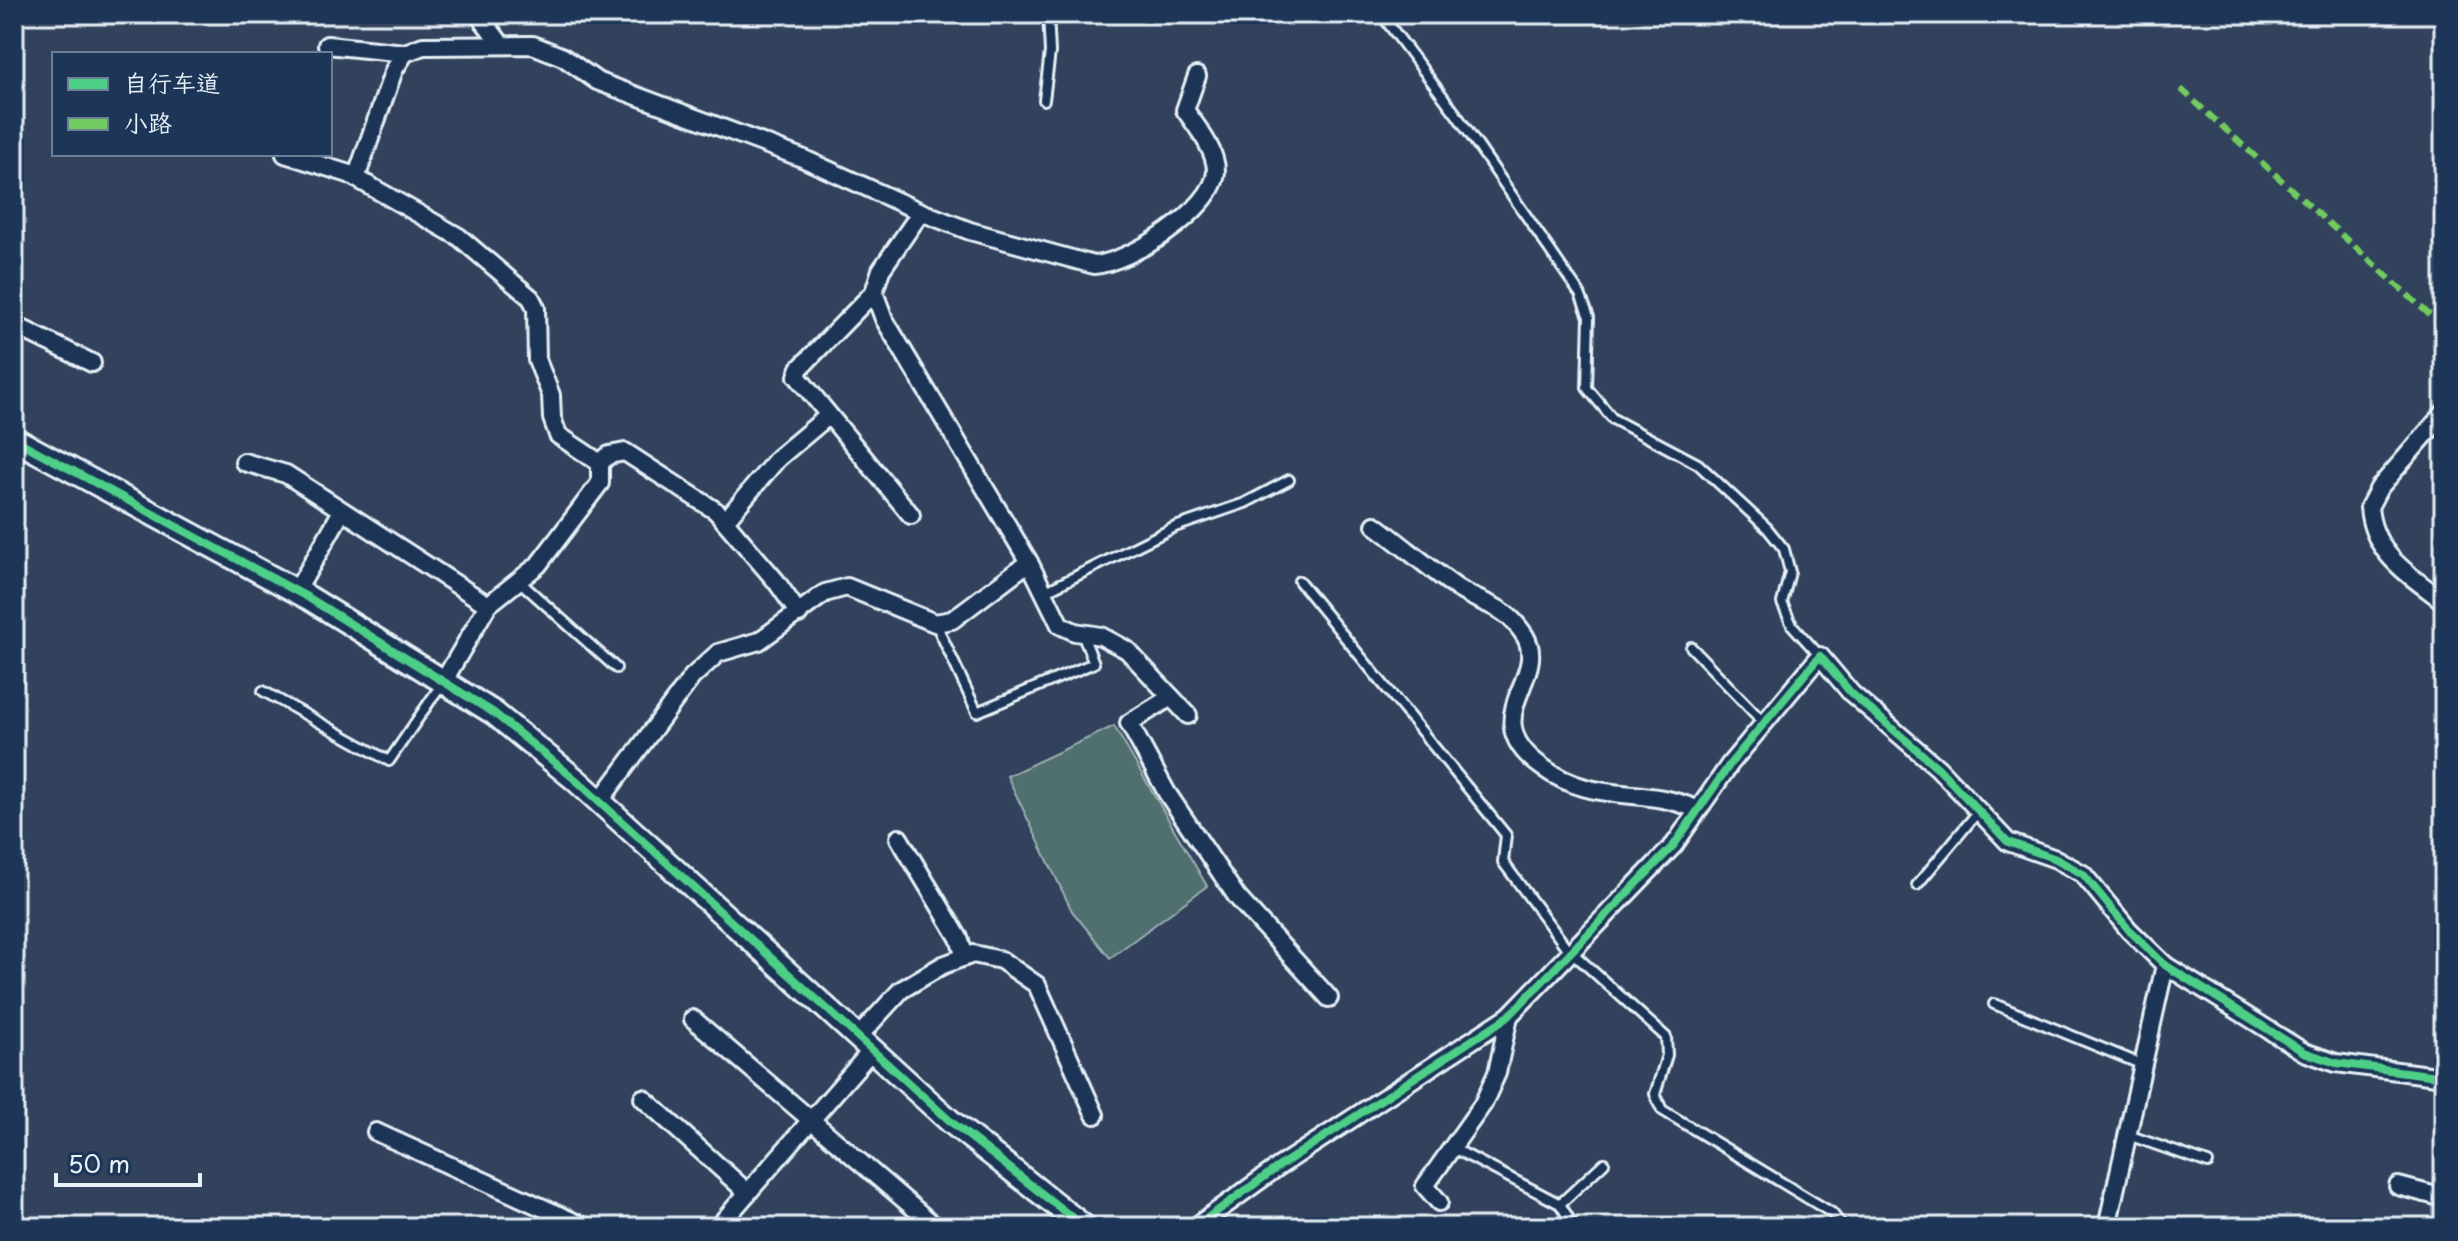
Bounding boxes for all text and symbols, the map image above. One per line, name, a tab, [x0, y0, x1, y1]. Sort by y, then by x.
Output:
legend	[52, 52, 332, 156]
text: 自行车道	[124, 64, 220, 100]
text: 小路	[124, 104, 172, 140]
scale bar	[56, 1137, 200, 1187]
text: 50 m	[68, 1145, 130, 1181]

